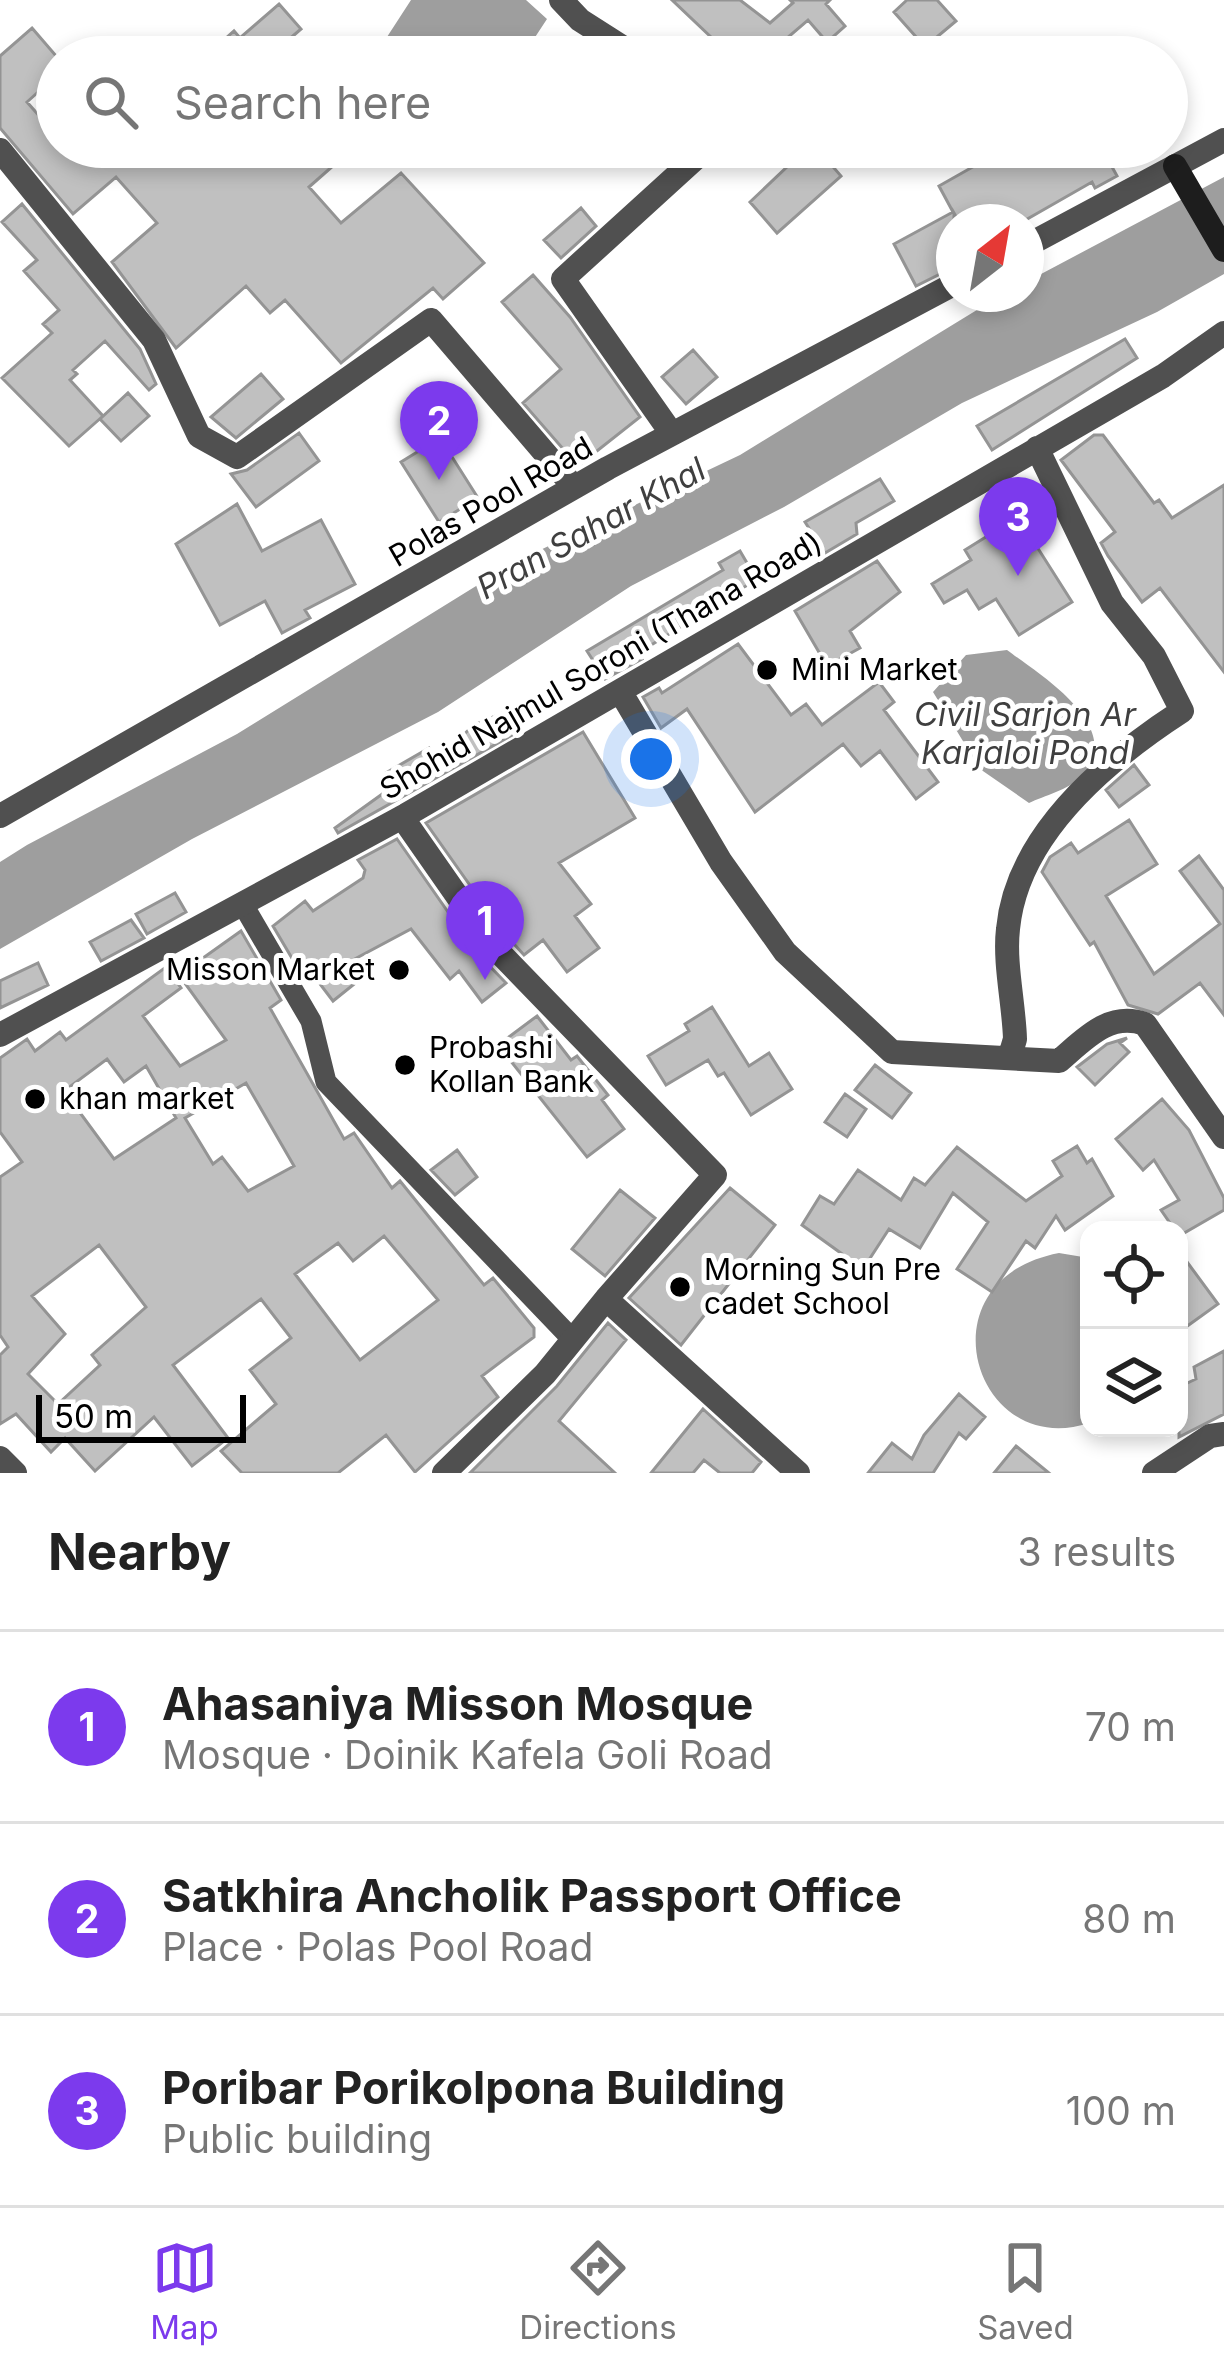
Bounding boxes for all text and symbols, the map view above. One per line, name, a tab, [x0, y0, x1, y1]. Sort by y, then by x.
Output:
search box	[36, 36, 1188, 168]
icon: search	[78, 69, 144, 135]
text: Search here	[174, 75, 431, 130]
north arrow	[936, 204, 1044, 312]
pin: 2	[400, 381, 478, 480]
street label: Polas Pool Road	[383, 428, 598, 574]
water label: Pran Sahar Khal	[470, 449, 712, 607]
pin: 3	[979, 477, 1057, 576]
street label: Shohid Najmul Soroni (Thana Road)	[373, 524, 828, 807]
place label: Mini Market	[791, 651, 958, 687]
marker: Mini Market	[754, 657, 780, 683]
water label: Civil Sarjon Ar Karjaloi Pond	[914, 694, 1138, 772]
your location	[621, 729, 681, 789]
pin: 1	[446, 881, 524, 980]
place label: Misson Market	[166, 951, 375, 987]
marker: Misson Market	[386, 957, 412, 983]
place label: Probashi Kollan Bank	[429, 1029, 595, 1099]
marker: Probashi Kollan Bank	[392, 1052, 418, 1078]
place label: khan market	[59, 1080, 234, 1116]
marker: khan market	[22, 1086, 48, 1112]
map controls	[1080, 1221, 1188, 1437]
button: locate	[1080, 1221, 1188, 1329]
place label: Morning Sun Pre cadet School	[704, 1251, 941, 1321]
marker: Morning Sun Pre cadet School	[667, 1274, 693, 1300]
button: layers	[1080, 1329, 1188, 1437]
scale bar	[36, 1389, 246, 1442]
text: 50 m	[54, 1396, 133, 1436]
text: Nearby	[48, 1521, 231, 1582]
text: 3 results	[1018, 1528, 1176, 1575]
text: Ahasaniya Misson Mosque	[162, 1676, 753, 1731]
text: 1	[79, 1703, 95, 1750]
text: 70 m	[1085, 1703, 1176, 1750]
text: Mosque · Doinik Kafela Goli Road	[162, 1731, 773, 1778]
text: Satkhira Ancholik Passport Office	[162, 1868, 902, 1923]
text: 2	[75, 1895, 99, 1942]
text: 80 m	[1082, 1895, 1176, 1942]
text: Place · Polas Pool Road	[162, 1923, 593, 1970]
text: Poribar Porikolpona Building	[162, 2060, 785, 2115]
text: 3	[74, 2087, 100, 2134]
text: 100 m	[1066, 2087, 1176, 2134]
text: Public building	[162, 2115, 432, 2162]
tab: Map	[150, 2235, 219, 2347]
tab: Directions	[519, 2235, 677, 2347]
tab: Saved	[977, 2235, 1074, 2347]

